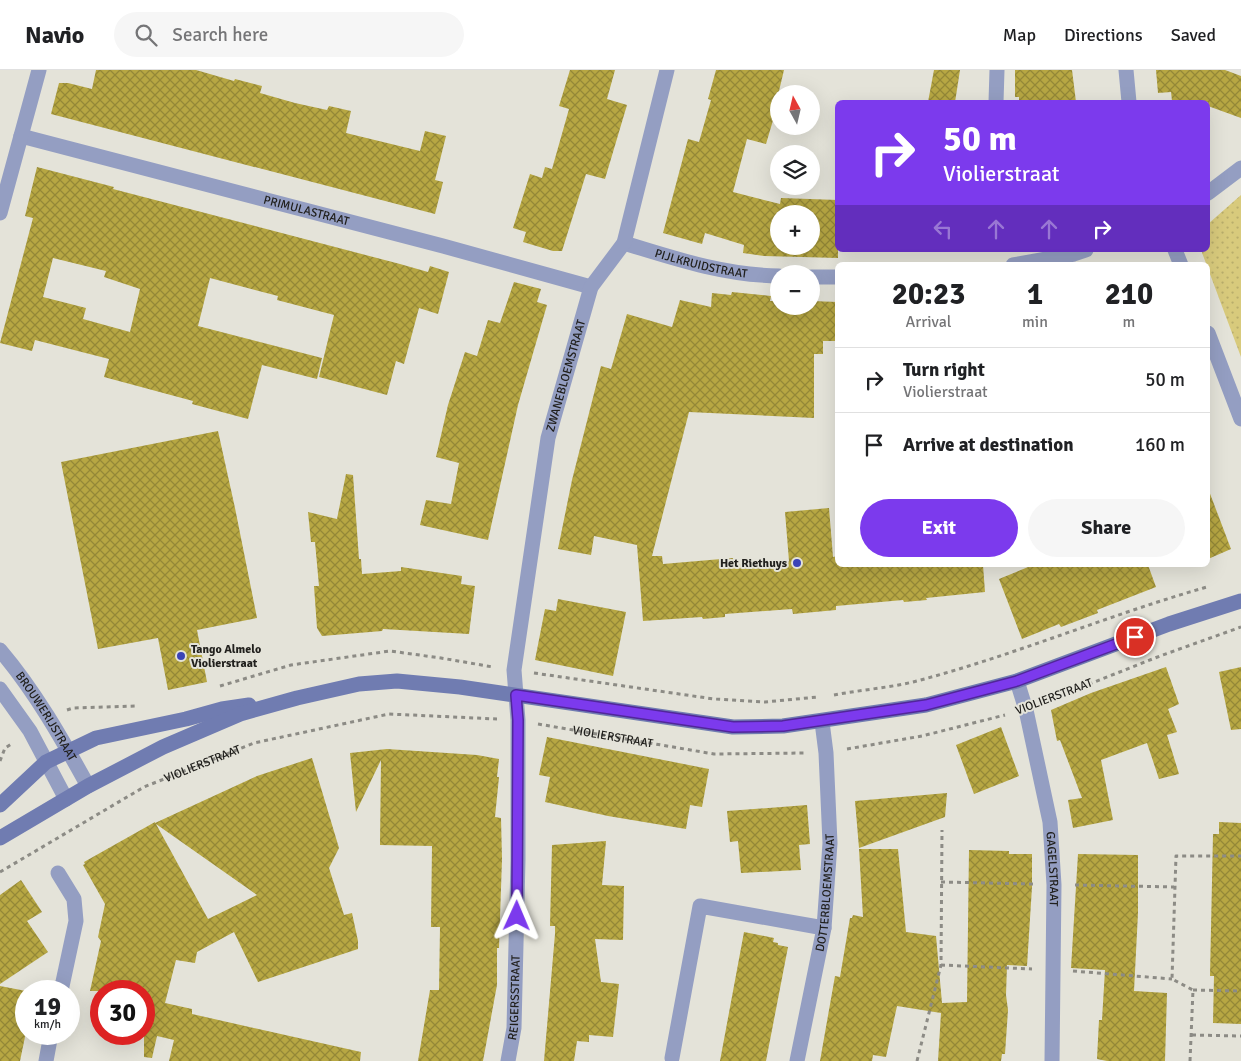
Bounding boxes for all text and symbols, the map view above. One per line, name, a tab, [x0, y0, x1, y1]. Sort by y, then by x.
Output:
search box	[114, 12, 464, 57]
text: Navio	[25, 20, 84, 50]
icon: search	[132, 21, 160, 49]
text: Search here	[172, 23, 268, 47]
text: Map	[1003, 24, 1036, 46]
text: Directions	[1064, 24, 1143, 46]
text: Saved	[1171, 24, 1216, 46]
north arrow	[770, 85, 820, 135]
map controls	[770, 85, 820, 315]
text: 50 m	[943, 117, 1017, 160]
icon: right	[860, 120, 925, 185]
button: layers	[770, 145, 820, 195]
text: Violierstraat	[943, 160, 1060, 187]
street label: PRIMULASTRAAT	[262, 192, 351, 229]
button: +	[770, 205, 820, 255]
icon: left	[929, 215, 957, 243]
icon: ahead	[982, 215, 1010, 243]
icon: ahead	[1035, 215, 1063, 243]
icon: right	[1088, 215, 1116, 243]
street label: PIJLKRUIDSTRAAT	[653, 245, 748, 281]
button: −	[770, 265, 820, 315]
text: 20:23	[892, 276, 965, 313]
text: 1	[1027, 276, 1043, 313]
text: 210	[1105, 276, 1153, 313]
text: Arrival	[905, 312, 952, 332]
text: min	[1022, 312, 1048, 332]
text: m	[1123, 312, 1135, 332]
street label: ZWANEBLOEMSTRAAT	[543, 318, 589, 433]
text: Turn right	[903, 358, 985, 382]
icon: right	[860, 366, 888, 394]
text: 50 m	[1145, 368, 1185, 392]
text: Violierstraat	[903, 382, 988, 402]
icon: arrive	[860, 431, 888, 459]
text: Arrive at destination	[903, 433, 1074, 457]
text: 160 m	[1135, 433, 1185, 457]
button: Exit	[860, 499, 1018, 557]
button: Share	[1028, 499, 1185, 557]
place label: Het Riethuys	[720, 556, 788, 571]
marker: Het Riethuys	[791, 557, 803, 569]
pin	[1114, 616, 1156, 658]
icon: arrive	[1121, 623, 1149, 651]
place label: Tango Almelo Violierstraat	[191, 642, 261, 671]
marker: Tango Almelo Violierstraat	[175, 650, 187, 662]
street label: BROUWERIJSTRAAT	[12, 669, 80, 764]
street label: VIOLIERSTRAAT	[1013, 675, 1095, 719]
street label: VIOLIERSTRAAT	[572, 723, 654, 751]
street label: VIOLIERSTRAAT	[162, 742, 243, 786]
street label: GAGELSTRAAT	[1043, 831, 1062, 907]
street label: DOTTERBLOEMSTRAAT	[812, 833, 838, 953]
position arrow	[490, 889, 542, 941]
street label: REIGERSSTRAAT	[504, 955, 523, 1041]
speed limit sign: 30	[90, 980, 155, 1045]
text: 19	[34, 991, 61, 1022]
text: km/h	[34, 1017, 61, 1032]

